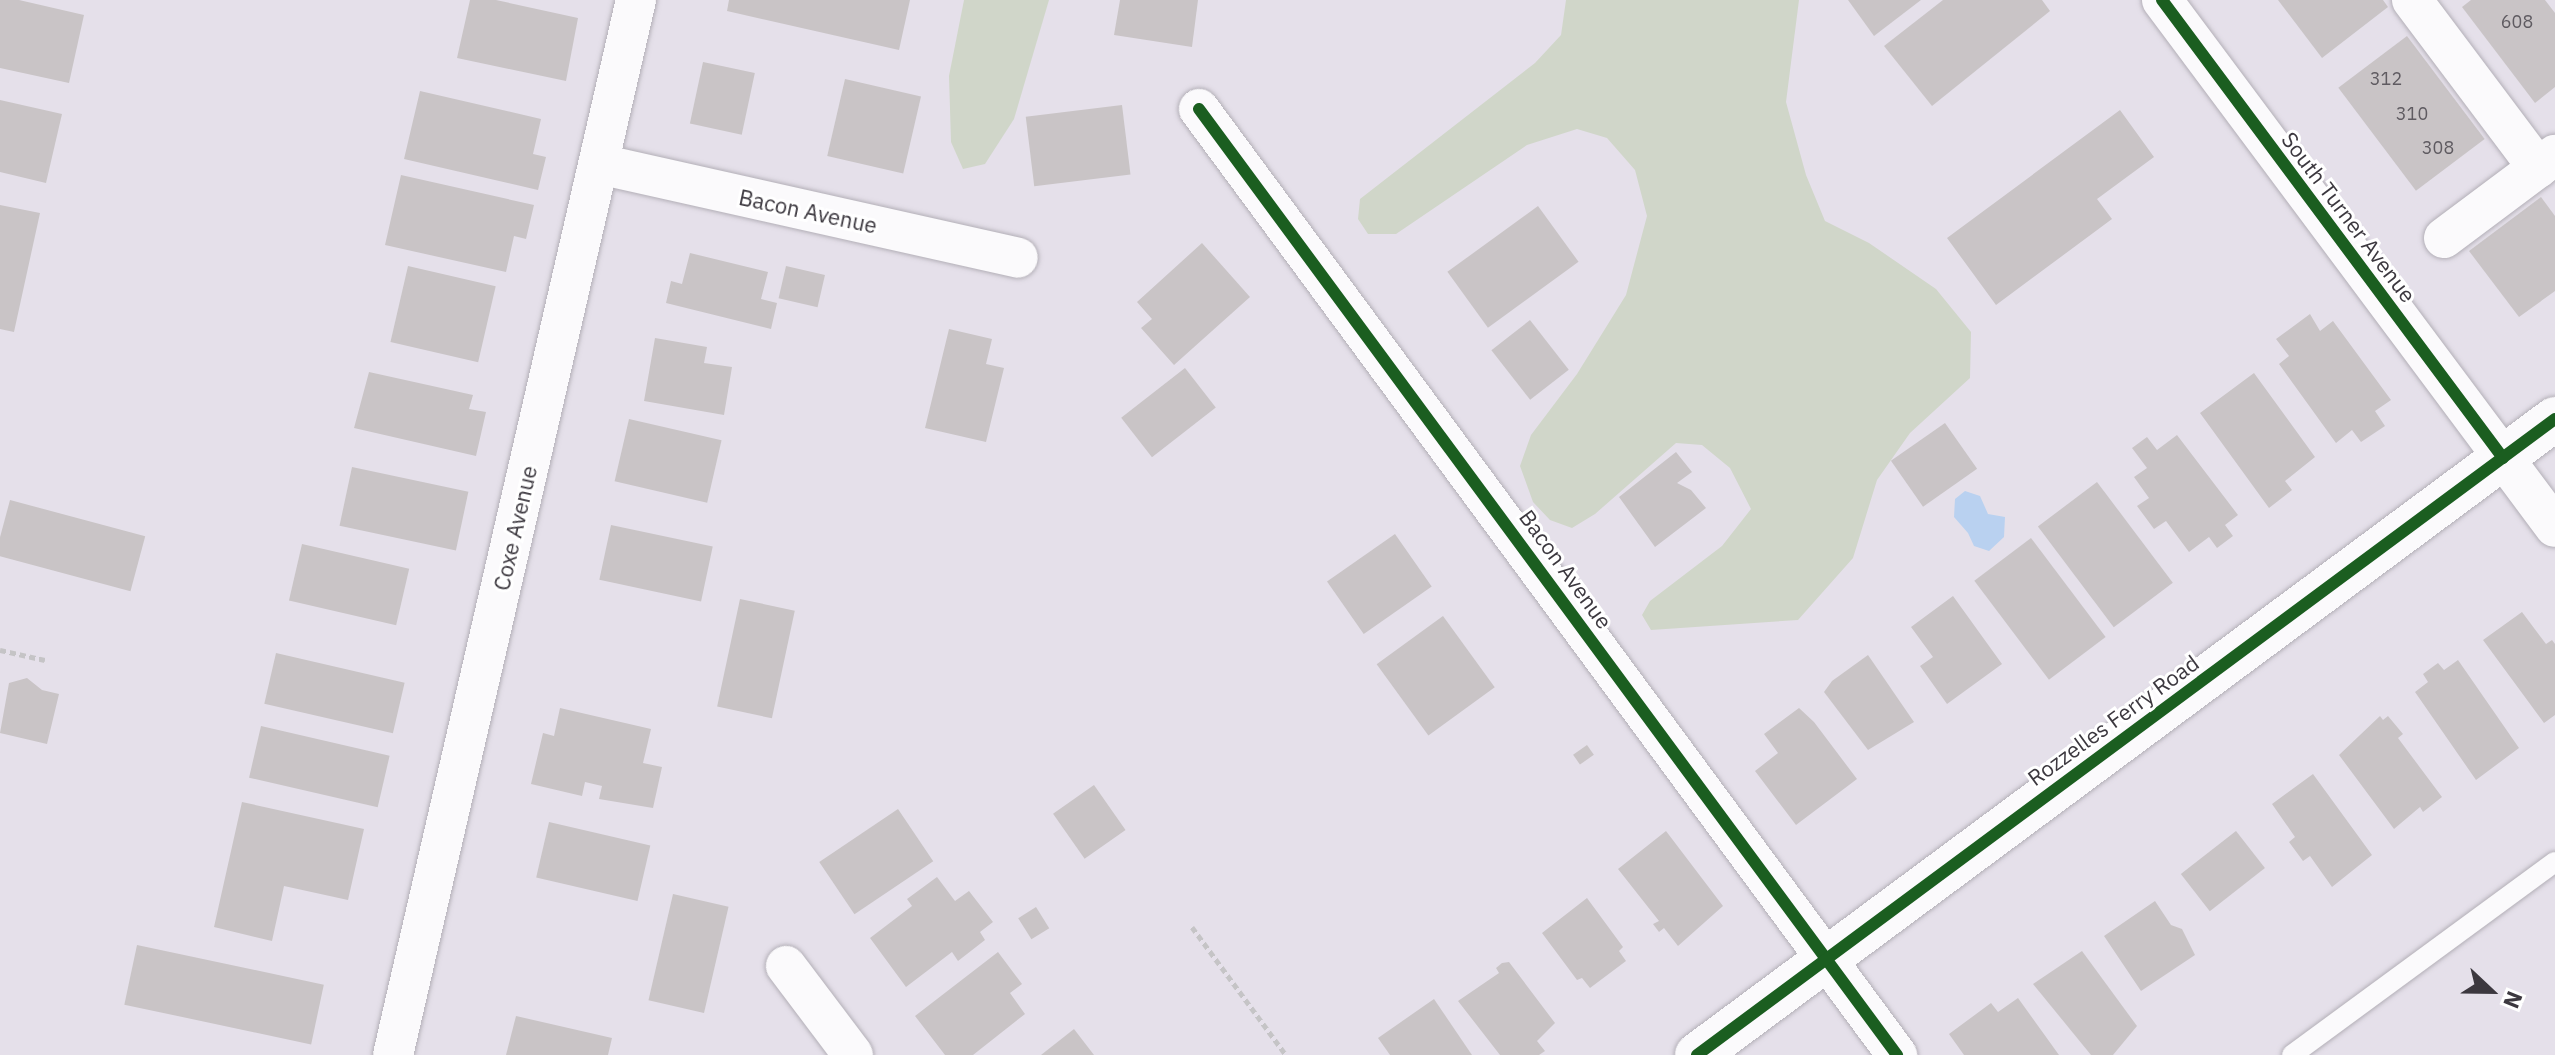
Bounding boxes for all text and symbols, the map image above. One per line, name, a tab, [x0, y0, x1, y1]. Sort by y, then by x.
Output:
house number: 608	[2501, 11, 2533, 33]
house number: 312	[2370, 68, 2402, 90]
house number: 310	[2396, 103, 2428, 125]
street label: South Turner Avenue	[2276, 127, 2422, 307]
house number: 308	[2422, 137, 2454, 159]
street label: Bacon Avenue	[737, 183, 879, 239]
street label: Coxe Avenue	[488, 463, 542, 593]
street label: Bacon Avenue	[1514, 504, 1618, 634]
street label: Rozzelles Ferry Road	[2022, 649, 2204, 791]
north arrow	[2451, 951, 2531, 1031]
text: N	[2497, 987, 2530, 1013]

